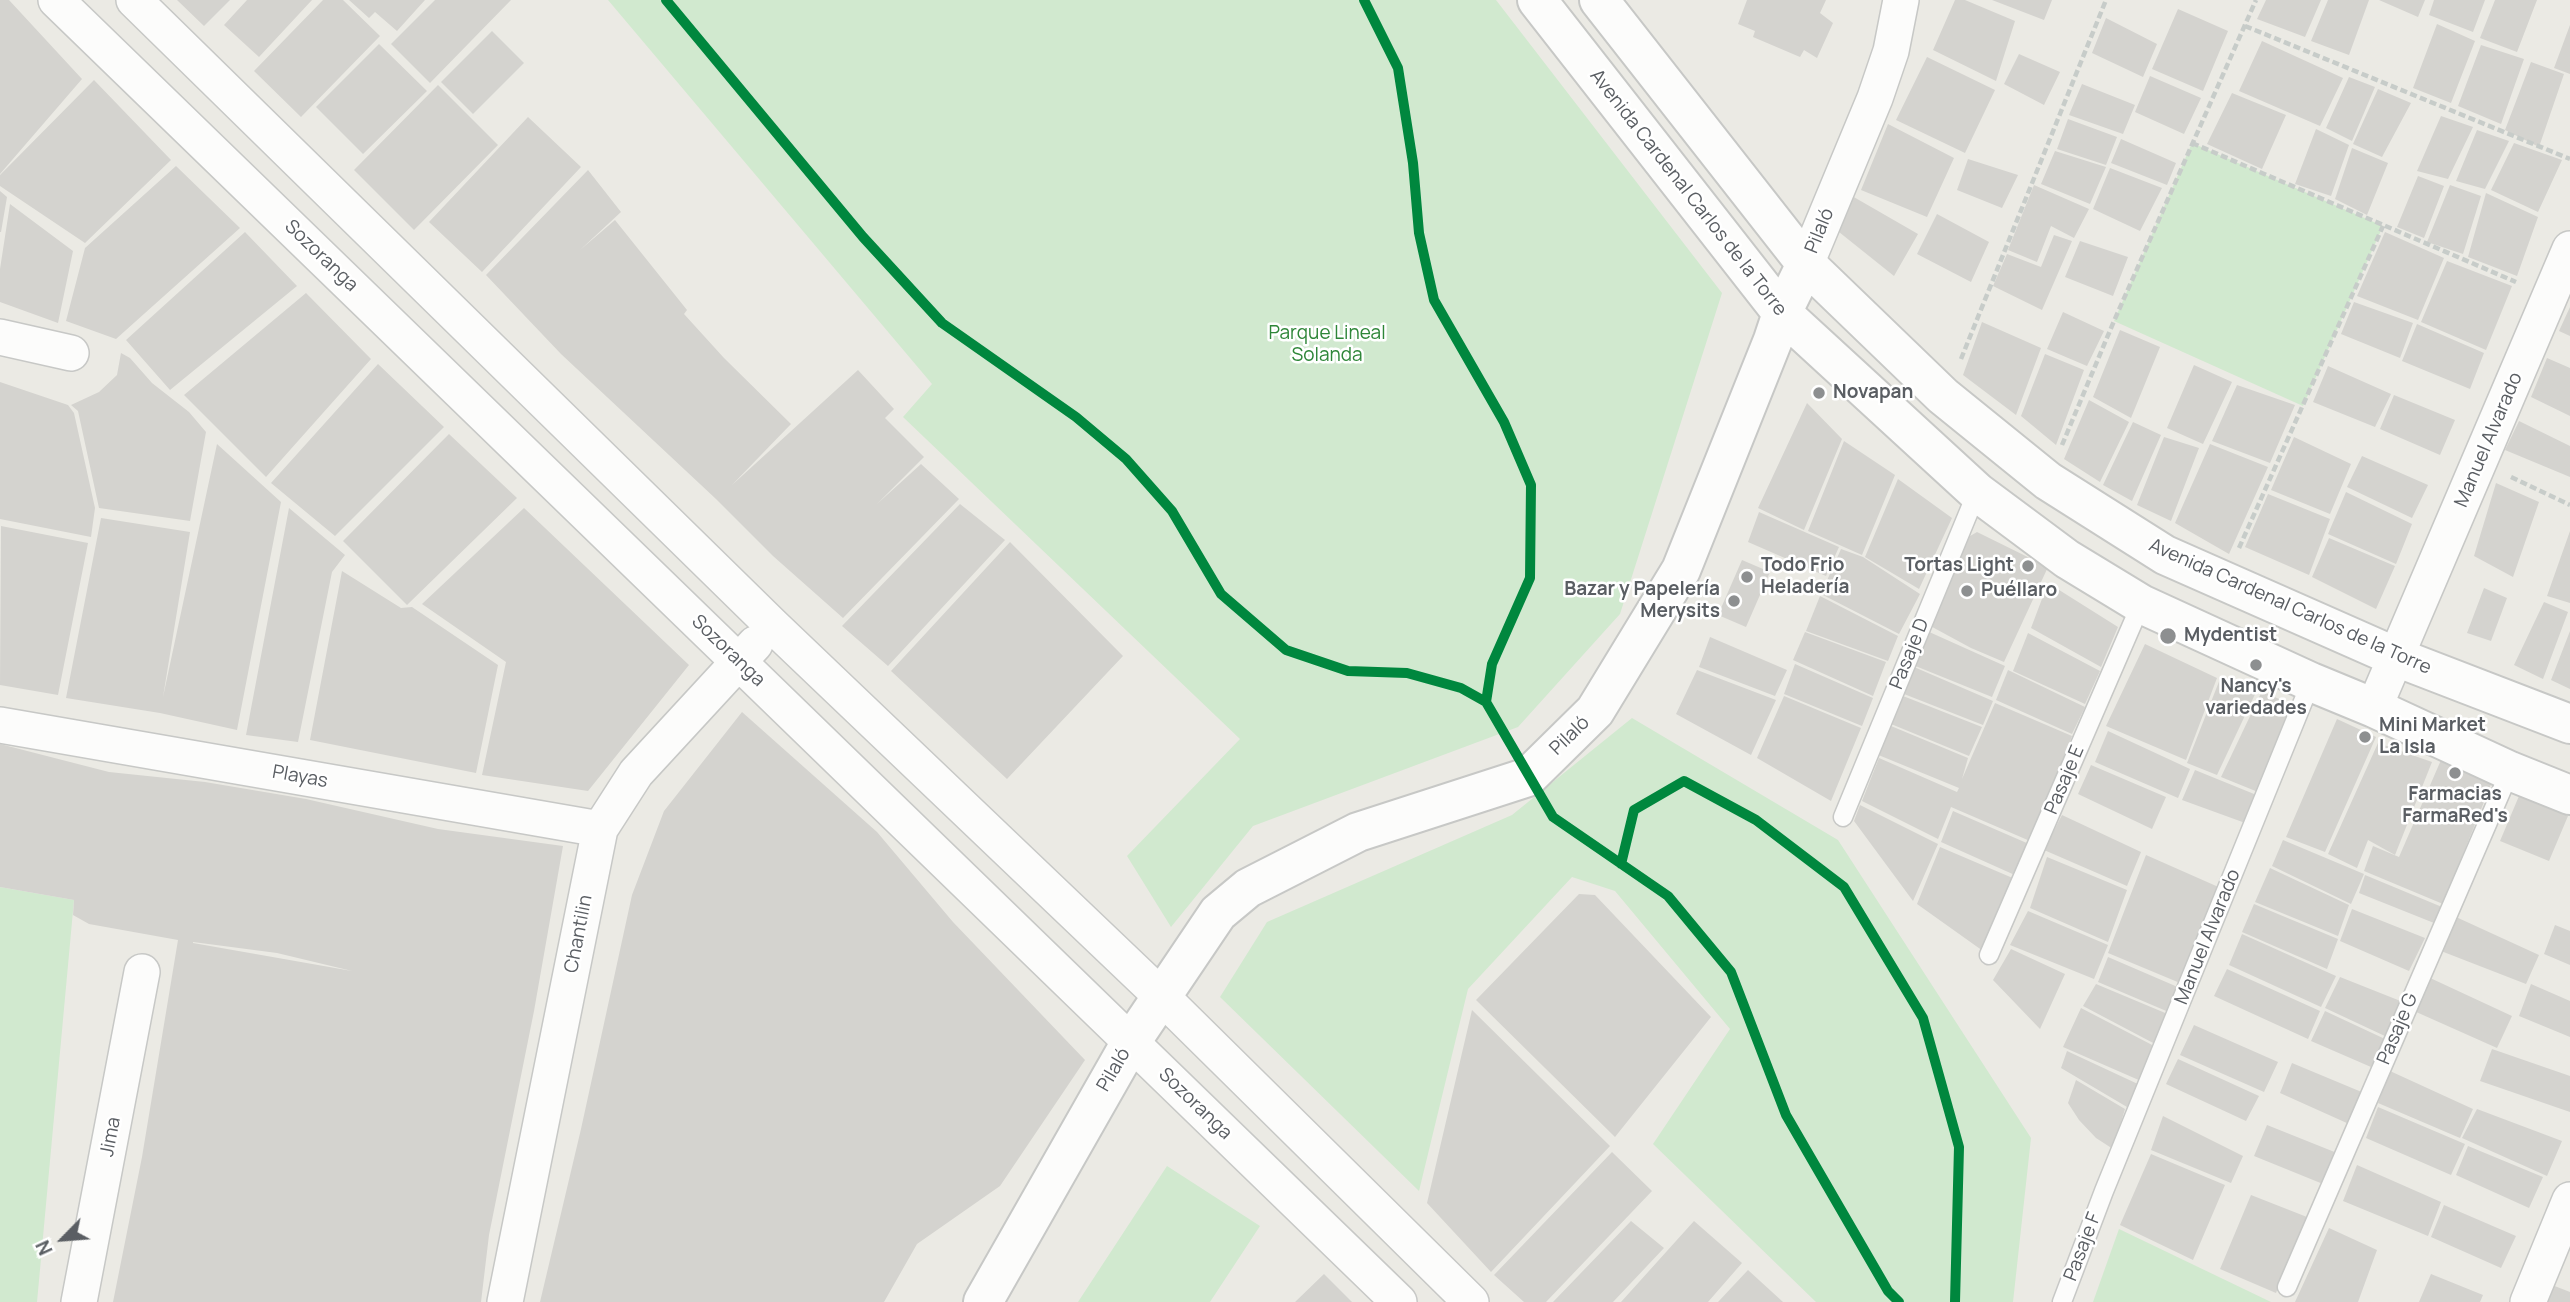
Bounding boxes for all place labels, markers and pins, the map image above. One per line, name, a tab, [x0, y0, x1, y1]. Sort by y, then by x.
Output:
place label: Novapan	[1833, 382, 1913, 404]
marker: Novapan	[1811, 385, 1827, 401]
place label: Todo Frio Heladería	[1761, 555, 1849, 599]
place label: Tortas Light	[1904, 555, 2014, 577]
marker: Tortas Light	[2020, 558, 2036, 574]
marker: Todo Frio Heladería	[1739, 569, 1755, 585]
place label: Bazar y Papelería Merysits	[1564, 579, 1720, 623]
place label: Puéllaro	[1981, 580, 2057, 602]
marker: Puéllaro	[1959, 583, 1975, 599]
marker: Bazar y Papelería Merysits	[1726, 593, 1742, 609]
place label: Mydentist	[2184, 625, 2277, 647]
marker: Mydentist	[2158, 626, 2178, 646]
marker: Nancy's variedades	[2248, 657, 2264, 673]
place label: Nancy's variedades	[2205, 676, 2307, 720]
place label: Mini Market La Isla	[2379, 715, 2486, 759]
marker: Mini Market La Isla	[2357, 729, 2373, 745]
marker: Farmacias FarmaRed's	[2447, 765, 2463, 781]
place label: Farmacias FarmaRed's	[2402, 784, 2508, 828]

